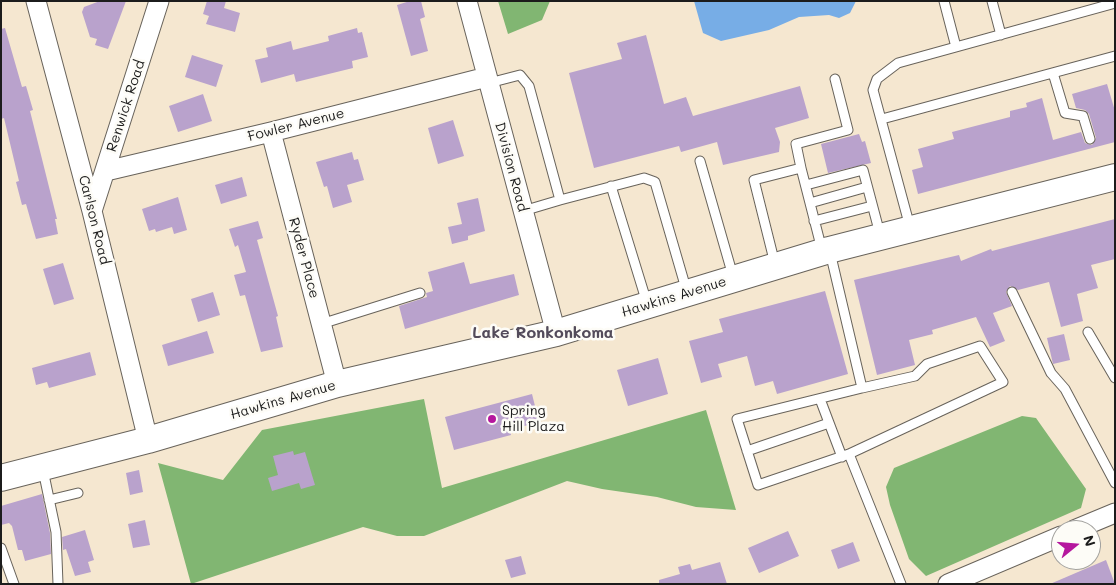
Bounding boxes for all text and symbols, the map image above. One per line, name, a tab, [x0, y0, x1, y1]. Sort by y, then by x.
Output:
street label: Renwick Road	[103, 58, 149, 154]
street label: Fowler Avenue	[246, 105, 346, 145]
street label: Division Road	[491, 120, 531, 214]
street label: Carlson Road	[75, 174, 113, 266]
street label: Ryder Place	[285, 216, 323, 300]
street label: Hawkins Avenue	[620, 273, 728, 321]
district label: Lake Ronkonkoma	[472, 323, 614, 343]
street label: Hawkins Avenue	[228, 377, 338, 423]
place label: Spring Hill Plaza	[502, 403, 565, 436]
marker: Spring Hill Plaza	[486, 413, 498, 425]
north arrow	[1051, 520, 1101, 570]
text: N	[1079, 533, 1101, 549]

